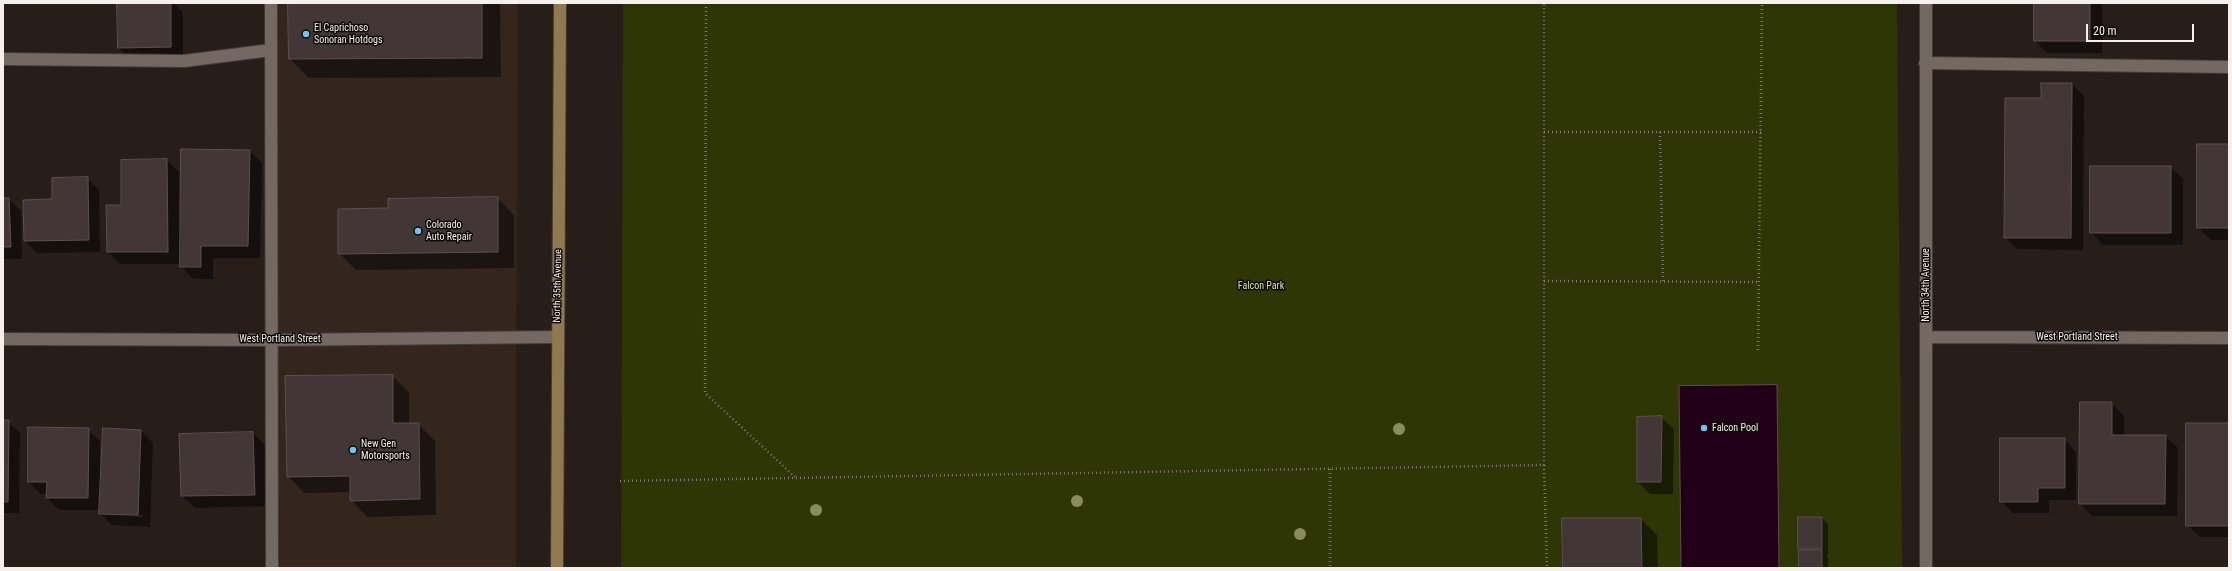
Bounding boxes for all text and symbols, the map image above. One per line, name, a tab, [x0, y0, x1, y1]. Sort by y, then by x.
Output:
scale bar	[2088, 16, 2196, 42]
place label: El Caprichoso Sonoran Hotdogs	[314, 22, 383, 46]
text: 20 m	[2093, 24, 2117, 38]
marker: El Caprichoso Sonoran Hotdogs	[301, 29, 311, 39]
place label: Colorado Auto Repair	[426, 219, 472, 242]
marker: Colorado Auto Repair	[413, 226, 423, 236]
street label: North 34th Avenue	[1920, 248, 1932, 322]
street label: North 35th Avenue	[551, 249, 565, 323]
park label: Falcon Park	[1238, 280, 1284, 292]
street label: West Portland Street	[2036, 331, 2118, 343]
street label: West Portland Street	[239, 333, 321, 345]
place label: Falcon Pool	[1712, 422, 1758, 434]
marker: Falcon Pool	[1699, 423, 1709, 433]
place label: New Gen Motorsports	[361, 438, 410, 462]
marker: New Gen Motorsports	[348, 445, 358, 455]

